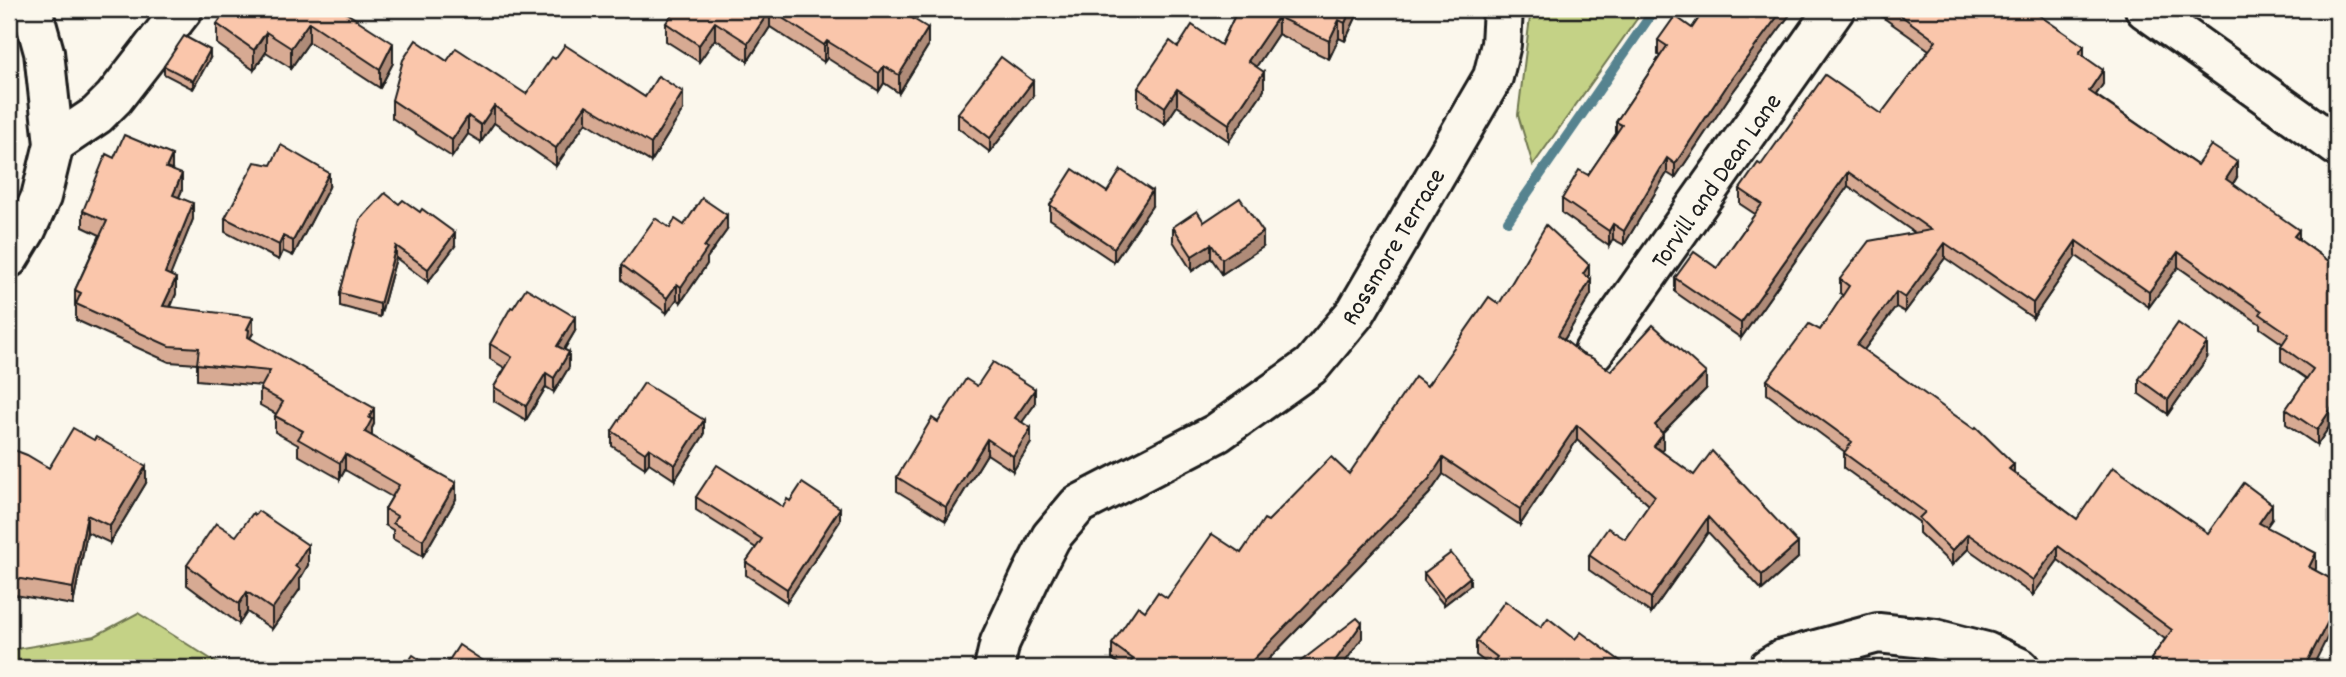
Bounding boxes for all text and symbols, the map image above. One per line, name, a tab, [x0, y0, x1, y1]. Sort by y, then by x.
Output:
street label: Torvill and Dean Lane	[1643, 87, 1792, 277]
street label: Rossmore Terrace	[1333, 162, 1457, 334]

